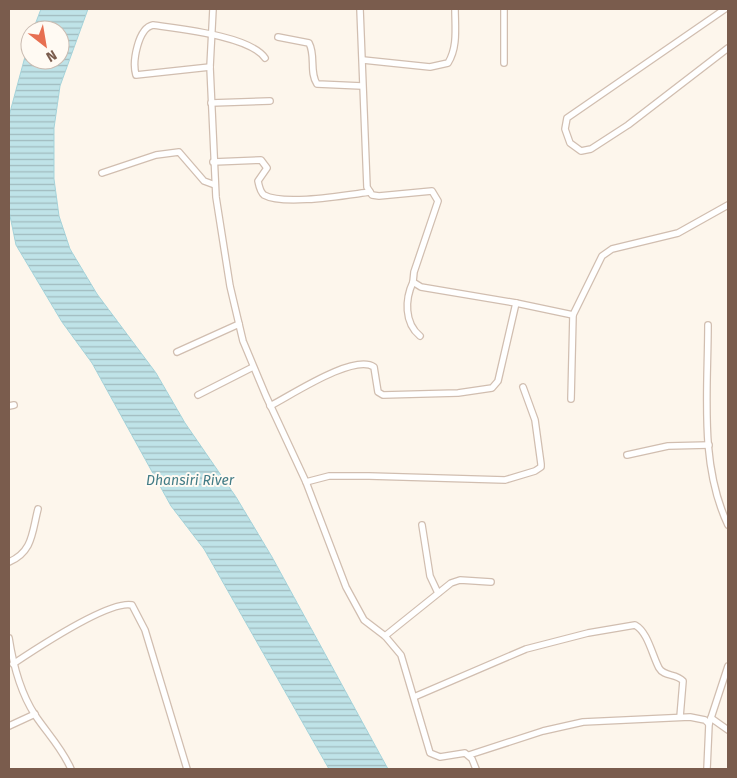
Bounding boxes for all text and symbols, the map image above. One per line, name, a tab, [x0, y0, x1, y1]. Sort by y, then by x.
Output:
north arrow	[20, 20, 70, 70]
text: N	[43, 46, 60, 65]
water label: Dhansiri River	[146, 472, 235, 489]

